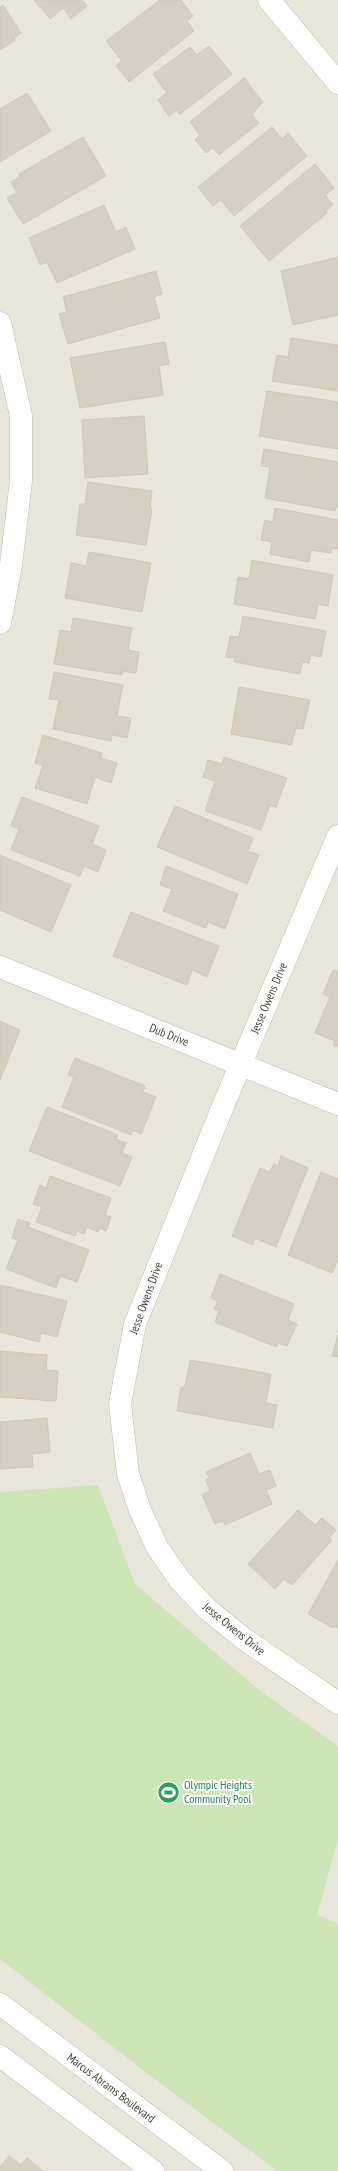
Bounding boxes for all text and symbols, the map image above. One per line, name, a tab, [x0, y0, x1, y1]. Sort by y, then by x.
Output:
street label: Jesse Owens Drive	[246, 960, 290, 1036]
street label: Dub Drive	[147, 1020, 191, 1049]
street label: Jesse Owens Drive	[125, 1260, 166, 1337]
street label: Jesse Owens Drive	[199, 1598, 268, 1658]
place label: Olympic Heights Community Pool	[184, 1777, 252, 1806]
sports icon: Olympic Heights Community Pool	[156, 1779, 182, 1805]
street label: Marcus Abrams Boulevard	[64, 2050, 158, 2126]

